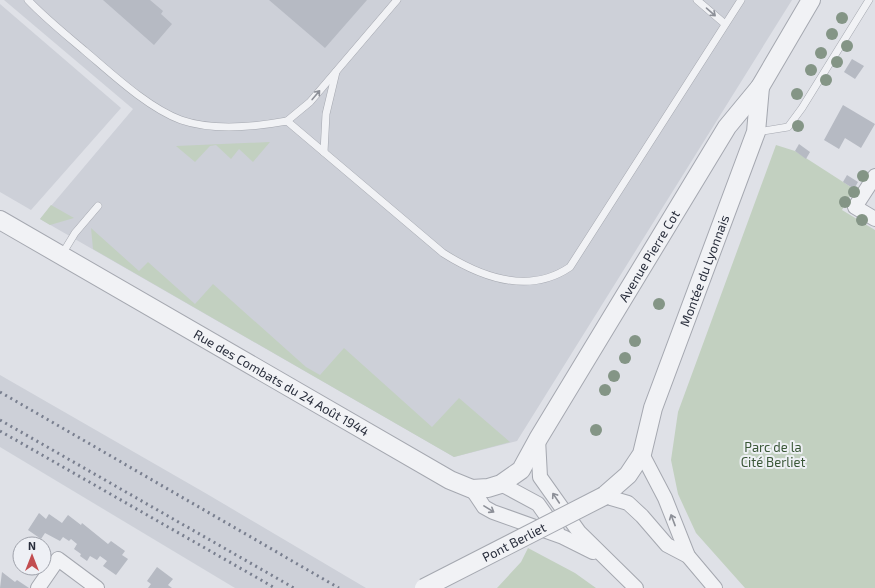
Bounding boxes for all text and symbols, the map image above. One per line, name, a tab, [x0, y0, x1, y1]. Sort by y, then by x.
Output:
one-way arrow	[706, 8, 716, 17]
one-way arrow	[311, 89, 320, 100]
street label: Avenue Pierre Cot	[615, 207, 683, 305]
street label: Montée du Lyonnais	[676, 213, 732, 329]
street label: Rue des Combats du 24 Août 1944	[191, 326, 372, 439]
park label: Parc de la Cité Berliet	[741, 439, 805, 470]
one-way arrow	[552, 493, 560, 504]
one-way arrow	[483, 506, 495, 514]
one-way arrow	[669, 514, 677, 526]
street label: Pont Berliet	[479, 519, 549, 565]
north arrow	[12, 536, 52, 576]
text: N	[28, 539, 36, 552]

